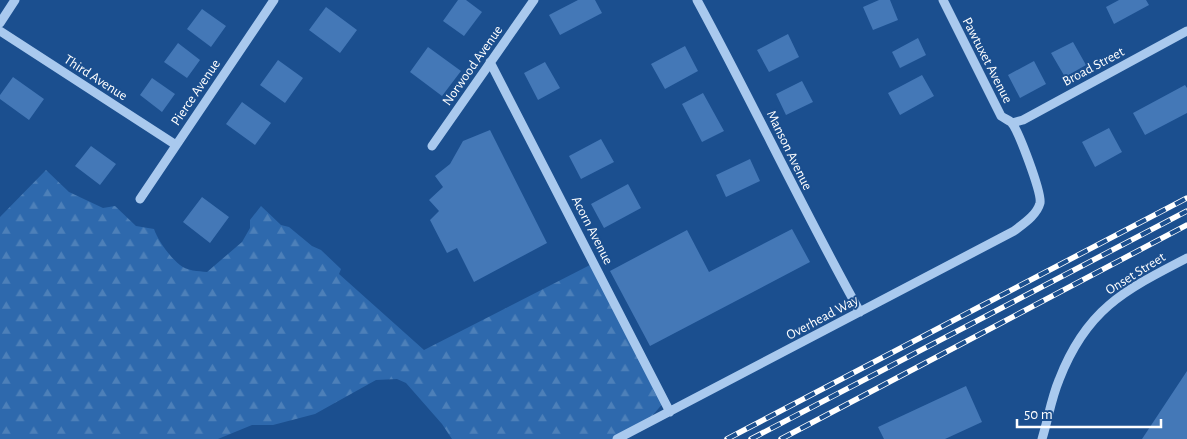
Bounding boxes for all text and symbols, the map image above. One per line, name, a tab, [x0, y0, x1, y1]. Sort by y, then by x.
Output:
street label: Pawtuxet Avenue	[959, 15, 1015, 106]
street label: Norwood Avenue	[440, 23, 506, 108]
street label: Broad Street	[1060, 45, 1127, 89]
street label: Third Avenue	[61, 52, 130, 103]
street label: Pierce Avenue	[169, 57, 223, 128]
street label: Manson Avenue	[764, 108, 814, 192]
street label: Acorn Avenue	[569, 194, 615, 267]
street label: Onset Street	[1103, 250, 1168, 298]
street label: Overhead Way	[784, 293, 861, 343]
scale bar	[1017, 396, 1161, 428]
text: 50 m	[1024, 407, 1053, 422]

